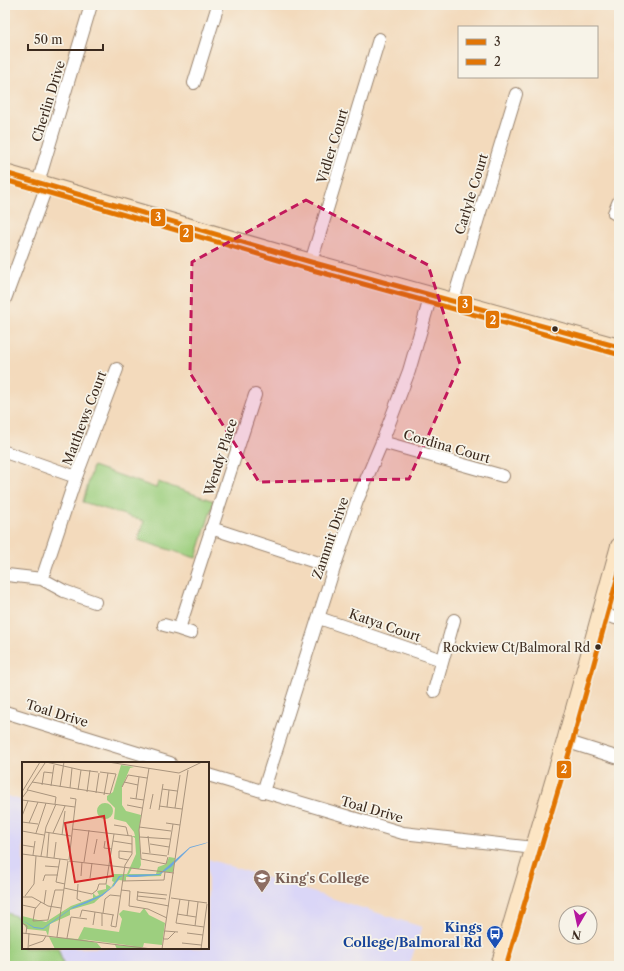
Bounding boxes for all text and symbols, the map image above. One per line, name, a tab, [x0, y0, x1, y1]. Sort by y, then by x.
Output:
scale bar	[28, 26, 103, 52]
legend	[458, 26, 598, 78]
text: 50 m	[34, 32, 63, 47]
text: 3	[494, 34, 501, 49]
text: 2	[494, 54, 501, 69]
street label: Cherlin Drive	[28, 58, 68, 144]
street label: Vidler Court	[313, 106, 351, 186]
street label: Carlyle Court	[451, 151, 491, 236]
line badge: 3	[150, 208, 166, 227]
text: 3	[155, 210, 161, 224]
line badge: 2	[179, 224, 194, 243]
text: 2	[183, 226, 190, 240]
line badge: 3	[457, 295, 473, 314]
text: 3	[462, 297, 468, 311]
line badge: 2	[485, 310, 500, 329]
text: 2	[490, 313, 497, 327]
unlabelled marker	[550, 324, 560, 334]
street label: Matthews Court	[59, 368, 110, 468]
street label: Wendy Place	[200, 416, 240, 498]
street label: Cordina Court	[402, 426, 493, 466]
street label: Zammit Drive	[308, 495, 352, 581]
street label: Katya Court	[347, 605, 423, 645]
place label: Rockview Ct/Balmoral Rd	[443, 640, 591, 655]
marker: Rockview Ct/Balmoral Rd	[593, 642, 603, 652]
street label: Toal Drive	[24, 696, 90, 730]
line badge: 2	[556, 760, 572, 779]
inset map	[22, 762, 209, 949]
text: 2	[561, 762, 568, 776]
street label: Toal Drive	[339, 792, 405, 826]
school or university icon: King's College	[252, 868, 272, 893]
place label: King's College	[275, 870, 370, 886]
north arrow	[558, 905, 598, 945]
place label: Kings College/Balmoral Rd	[343, 919, 482, 950]
bus stop icon: Kings College/Balmoral Rd	[485, 924, 505, 949]
text: N	[570, 927, 582, 943]

